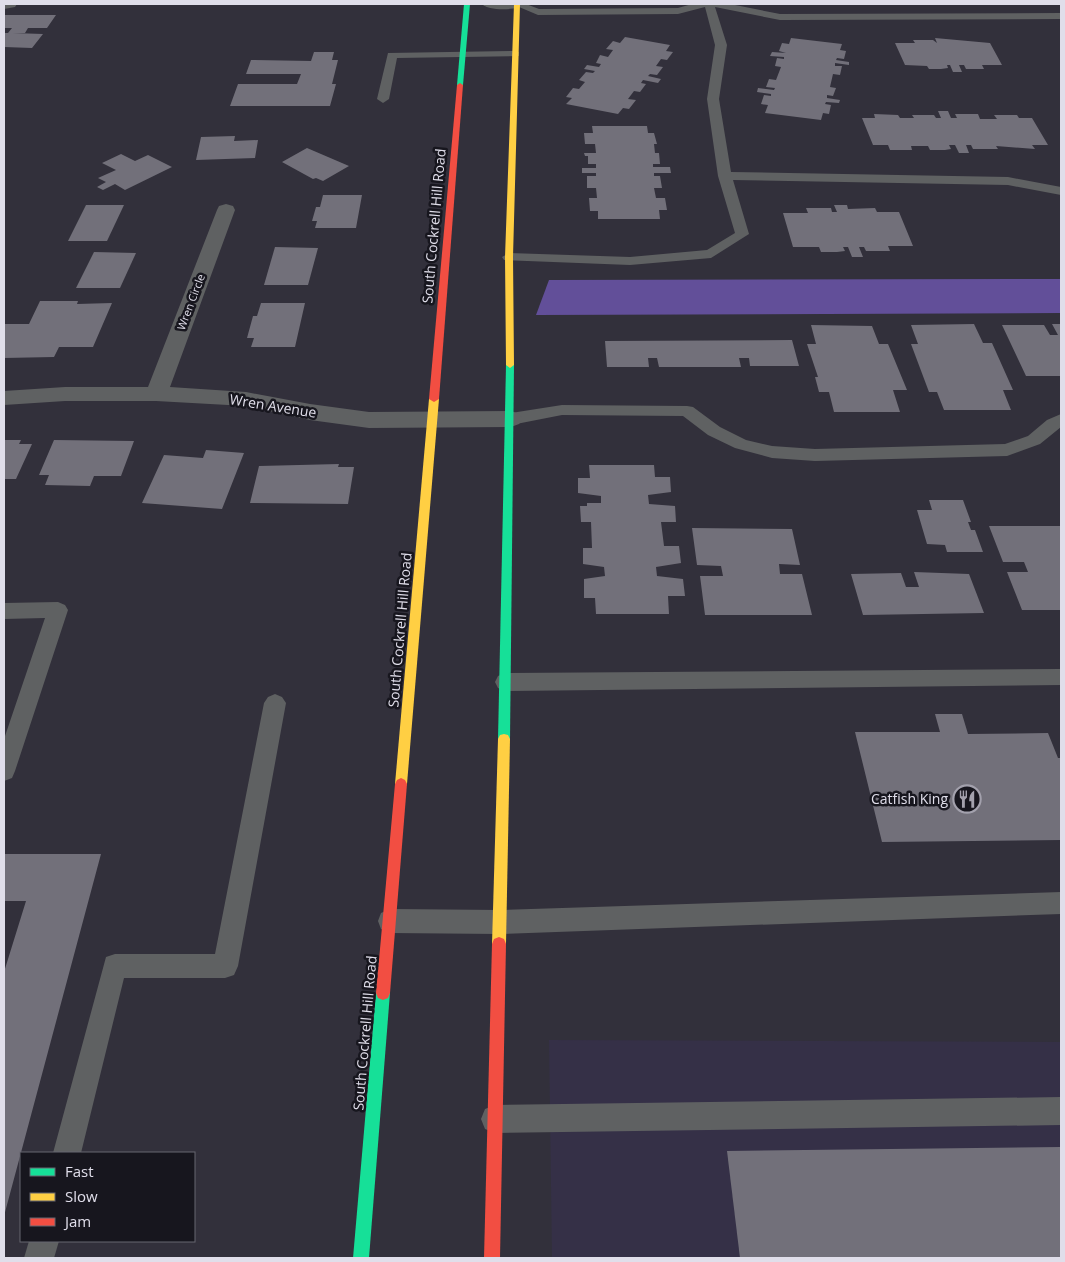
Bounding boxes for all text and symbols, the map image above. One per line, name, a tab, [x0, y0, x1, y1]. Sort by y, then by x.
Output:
street label: South Cockrell Hill Road	[417, 148, 450, 304]
street label: Wren Circle	[173, 272, 208, 332]
street label: Wren Avenue	[228, 389, 318, 422]
street label: South Cockrell Hill Road	[383, 552, 416, 708]
restaurant icon: Catfish King	[952, 784, 982, 814]
place label: Catfish King	[871, 789, 948, 808]
street label: South Cockrell Hill Road	[348, 955, 381, 1111]
legend	[20, 1152, 195, 1242]
text: Fast	[65, 1161, 94, 1181]
text: Slow	[65, 1186, 98, 1206]
text: Jam	[63, 1211, 91, 1231]

